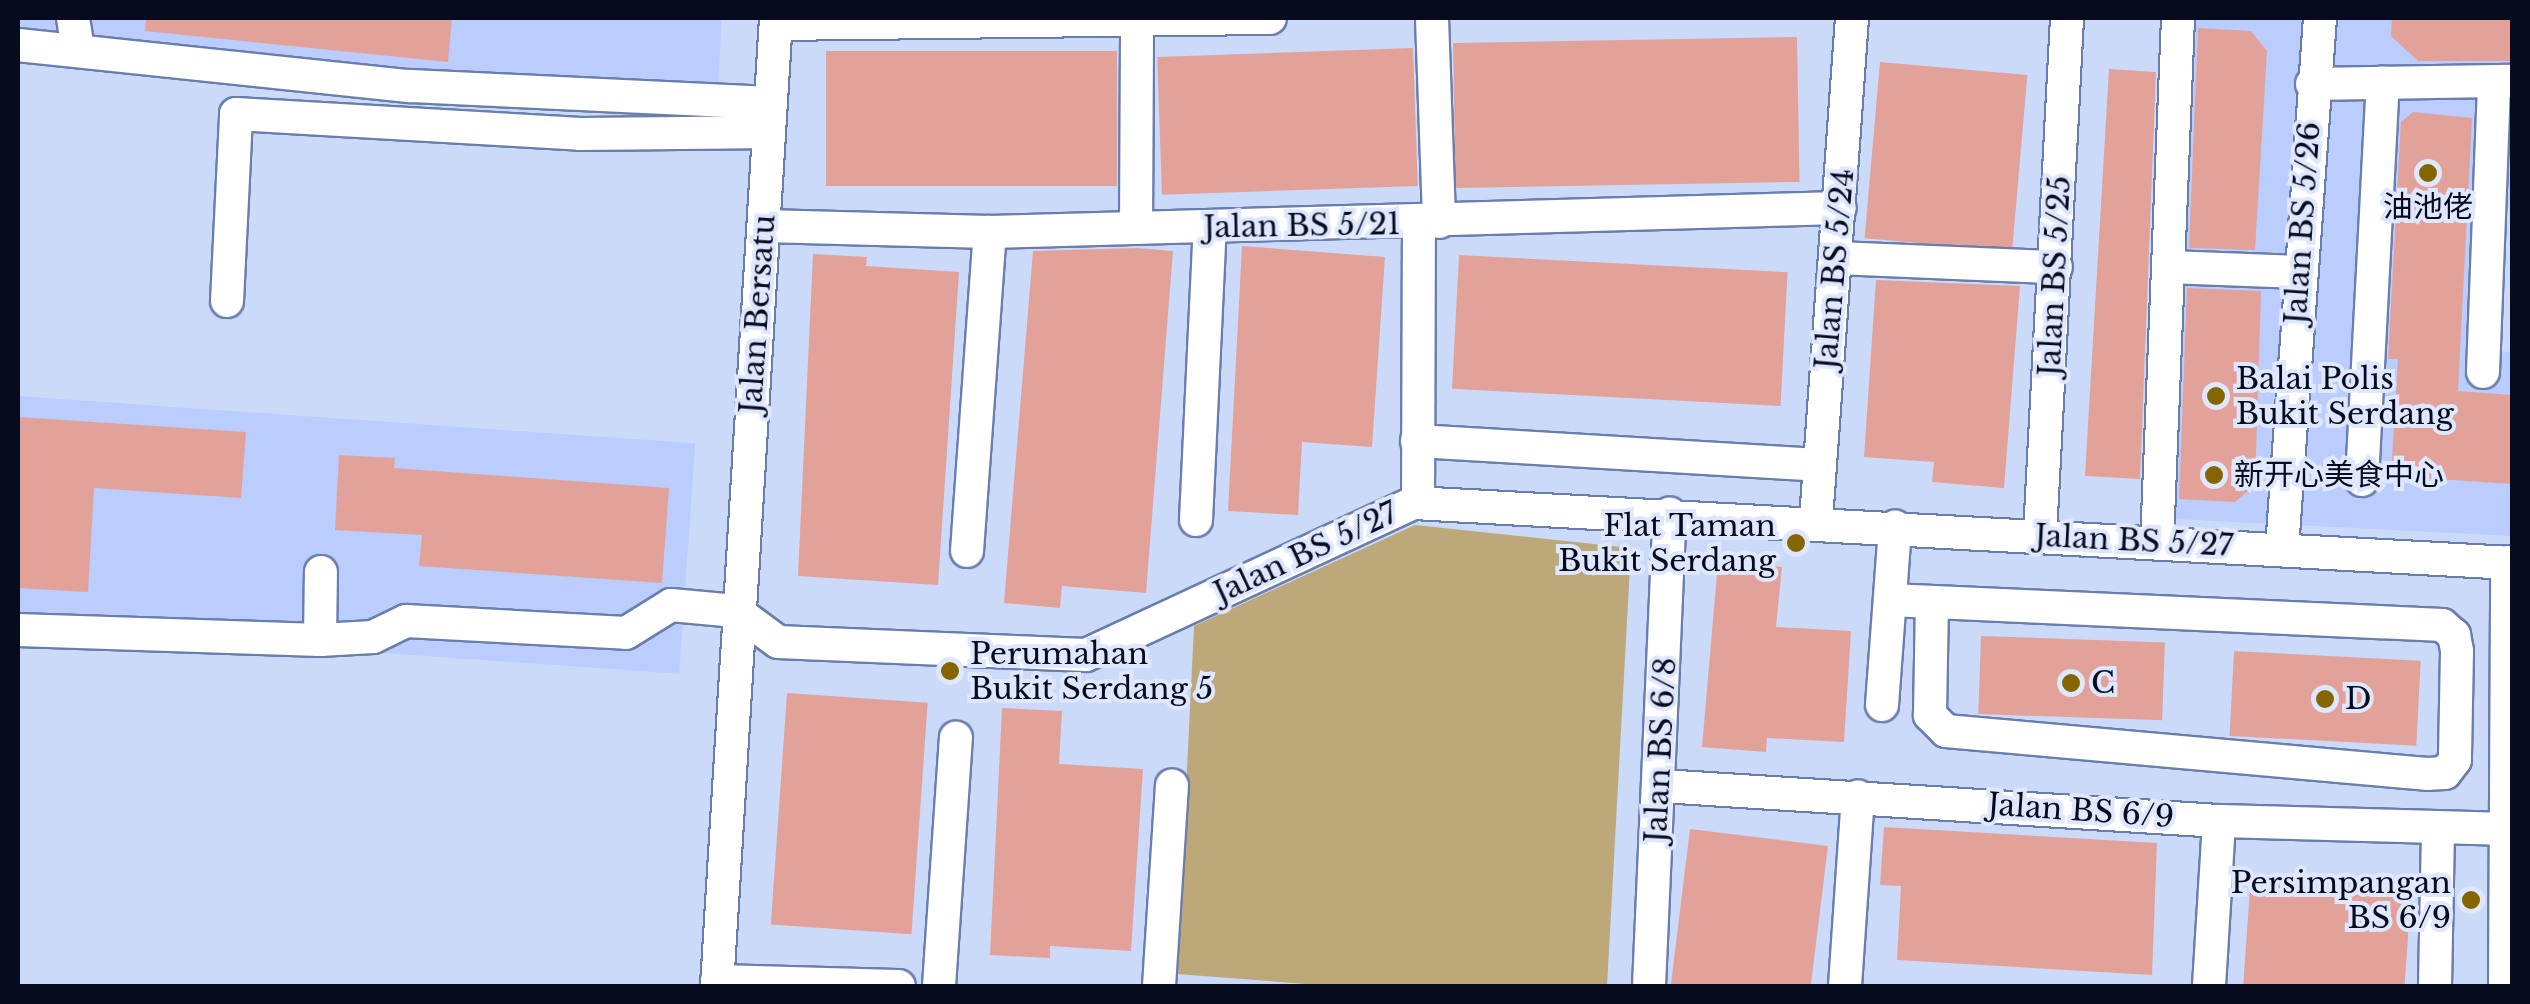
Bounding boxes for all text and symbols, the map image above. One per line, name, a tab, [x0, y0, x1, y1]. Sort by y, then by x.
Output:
street label: Jalan BS 5/26	[2278, 121, 2328, 325]
marker: 油池佬	[2417, 162, 2439, 184]
street label: Jalan BS 5/24	[1808, 167, 1862, 371]
street label: Jalan BS 5/25	[2032, 175, 2078, 377]
place label: 油池佬	[2383, 189, 2473, 225]
street label: Jalan BS 5/21	[1203, 206, 1401, 246]
street label: Jalan Bersatu	[733, 213, 783, 415]
place label: Balai Polis Bukit Serdang	[2236, 361, 2454, 432]
marker: Balai Polis Bukit Serdang	[2205, 385, 2227, 407]
place label: 新开心美食中心	[2234, 457, 2444, 493]
marker: 新开心美食中心	[2203, 464, 2225, 486]
street label: Jalan BS 5/27	[1208, 495, 1404, 611]
place label: Flat Taman Bukit Serdang	[1558, 508, 1776, 578]
street label: Jalan BS 5/27	[2034, 518, 2234, 564]
marker: Flat Taman Bukit Serdang	[1785, 532, 1807, 554]
place label: Perumahan Bukit Serdang 5	[970, 636, 1213, 706]
street label: Jalan BS 6/8	[1638, 657, 1684, 843]
marker: Perumahan Bukit Serdang 5	[939, 660, 961, 682]
place label: C	[2091, 665, 2115, 701]
marker: C	[2060, 672, 2082, 694]
place label: D	[2345, 681, 2372, 717]
marker: D	[2314, 688, 2336, 710]
street label: Jalan BS 6/9	[1987, 787, 2175, 835]
place label: Persimpangan BS 6/9	[2231, 865, 2451, 936]
marker: Persimpangan BS 6/9	[2460, 889, 2482, 911]

